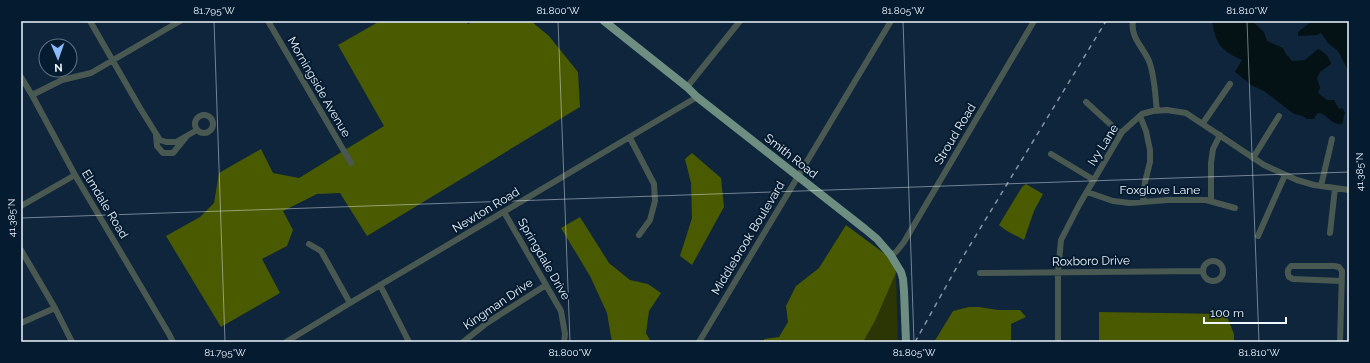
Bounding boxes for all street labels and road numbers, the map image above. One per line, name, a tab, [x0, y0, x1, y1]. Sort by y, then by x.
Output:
street label: Morningside Avenue	[285, 34, 353, 140]
street label: Stroud Road	[931, 101, 979, 167]
street label: Ivy Lane	[1085, 122, 1121, 168]
street label: Smith Road	[762, 131, 820, 181]
street label: Elmdale Road	[79, 167, 131, 241]
street label: Middlebrook Boulevard	[708, 179, 788, 297]
street label: Foxglove Lane	[1120, 183, 1200, 197]
street label: Newton Road	[450, 185, 522, 235]
street label: Springdale Drive	[515, 216, 573, 302]
street label: Roxboro Drive	[1052, 253, 1130, 269]
street label: Kingman Drive	[461, 276, 535, 332]

